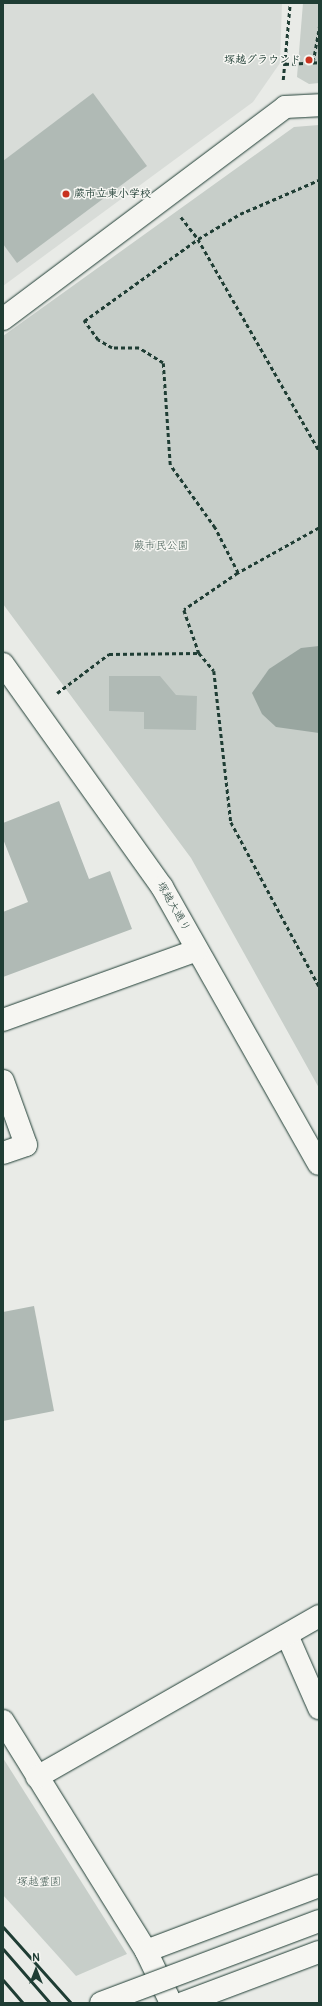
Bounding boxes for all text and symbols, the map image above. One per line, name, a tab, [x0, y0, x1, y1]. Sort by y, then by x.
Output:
place label: 塚越グラウンド	[224, 53, 301, 67]
marker: 塚越グラウンド	[304, 55, 314, 65]
place label: 蕨市立東小学校	[74, 187, 151, 201]
marker: 蕨市立東小学校	[61, 189, 71, 199]
park label: 蕨市民公園	[134, 539, 188, 553]
street label: 塚越大通り	[154, 880, 192, 934]
park label: 塚越霊園	[17, 1875, 61, 1889]
north arrow	[16, 1950, 56, 1990]
text: N	[32, 1951, 40, 1964]

